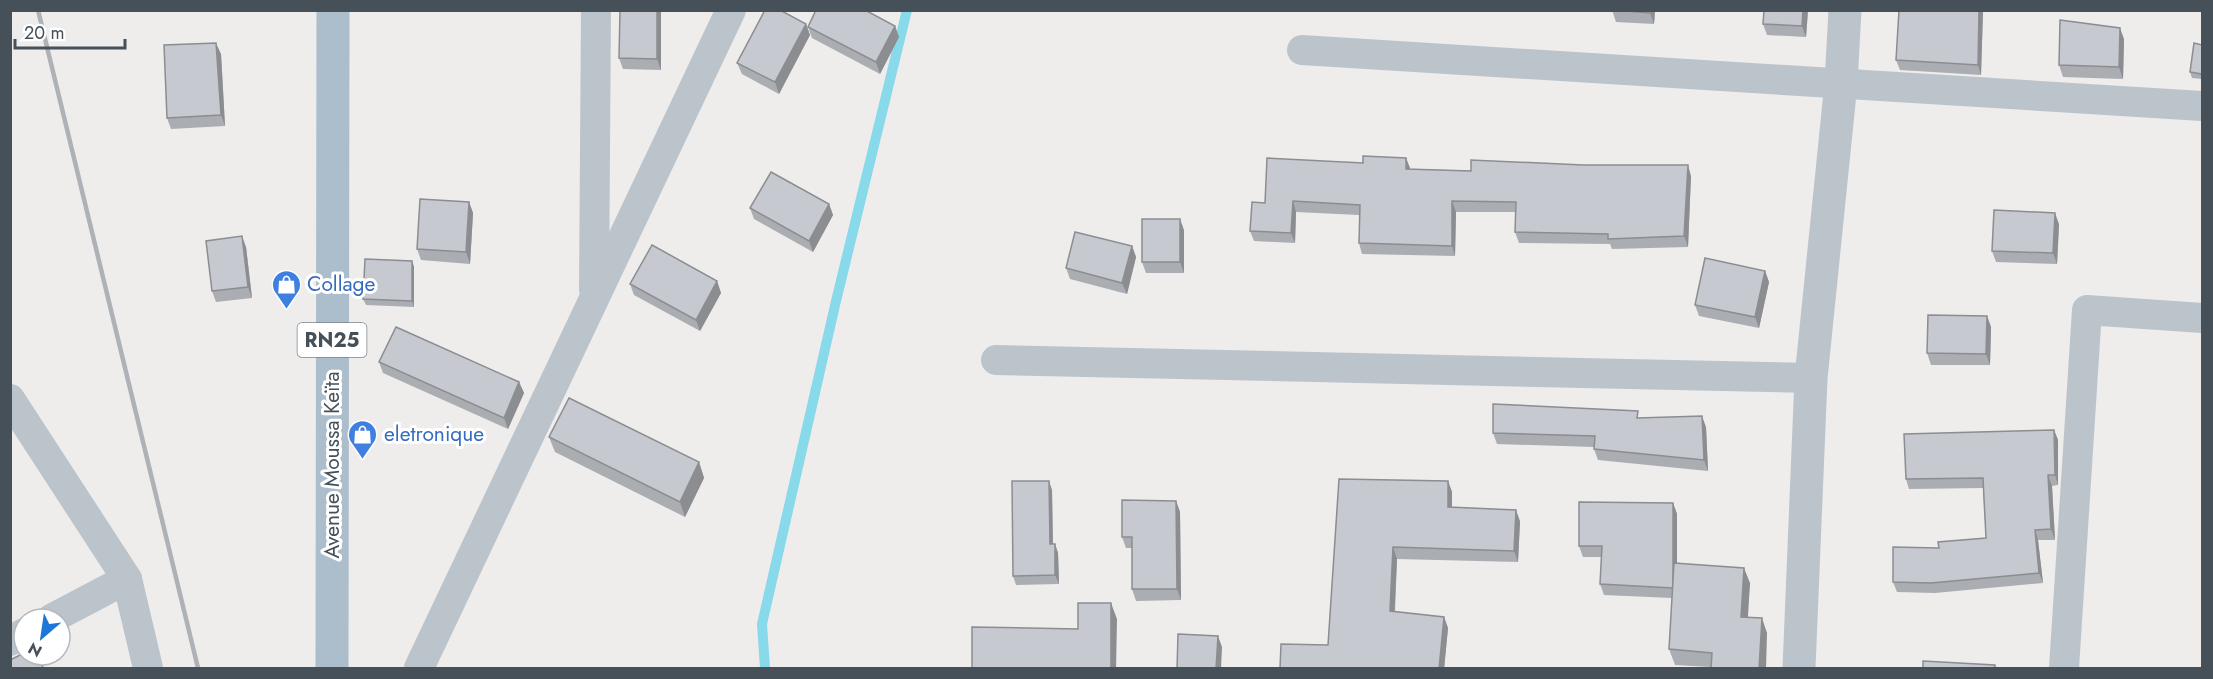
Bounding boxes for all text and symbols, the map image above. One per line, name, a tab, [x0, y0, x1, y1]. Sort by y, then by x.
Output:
scale bar	[15, 12, 124, 50]
text: 20 m	[24, 20, 64, 46]
shop icon: Collage	[270, 268, 302, 310]
place label: Collage	[307, 269, 376, 299]
road number: RN25	[298, 323, 366, 357]
street label: Avenue Moussa Keïta	[317, 371, 347, 559]
shop icon: eletronique	[347, 418, 379, 460]
place label: eletronique	[384, 419, 484, 449]
north arrow	[12, 607, 72, 667]
text: N	[24, 637, 46, 663]

